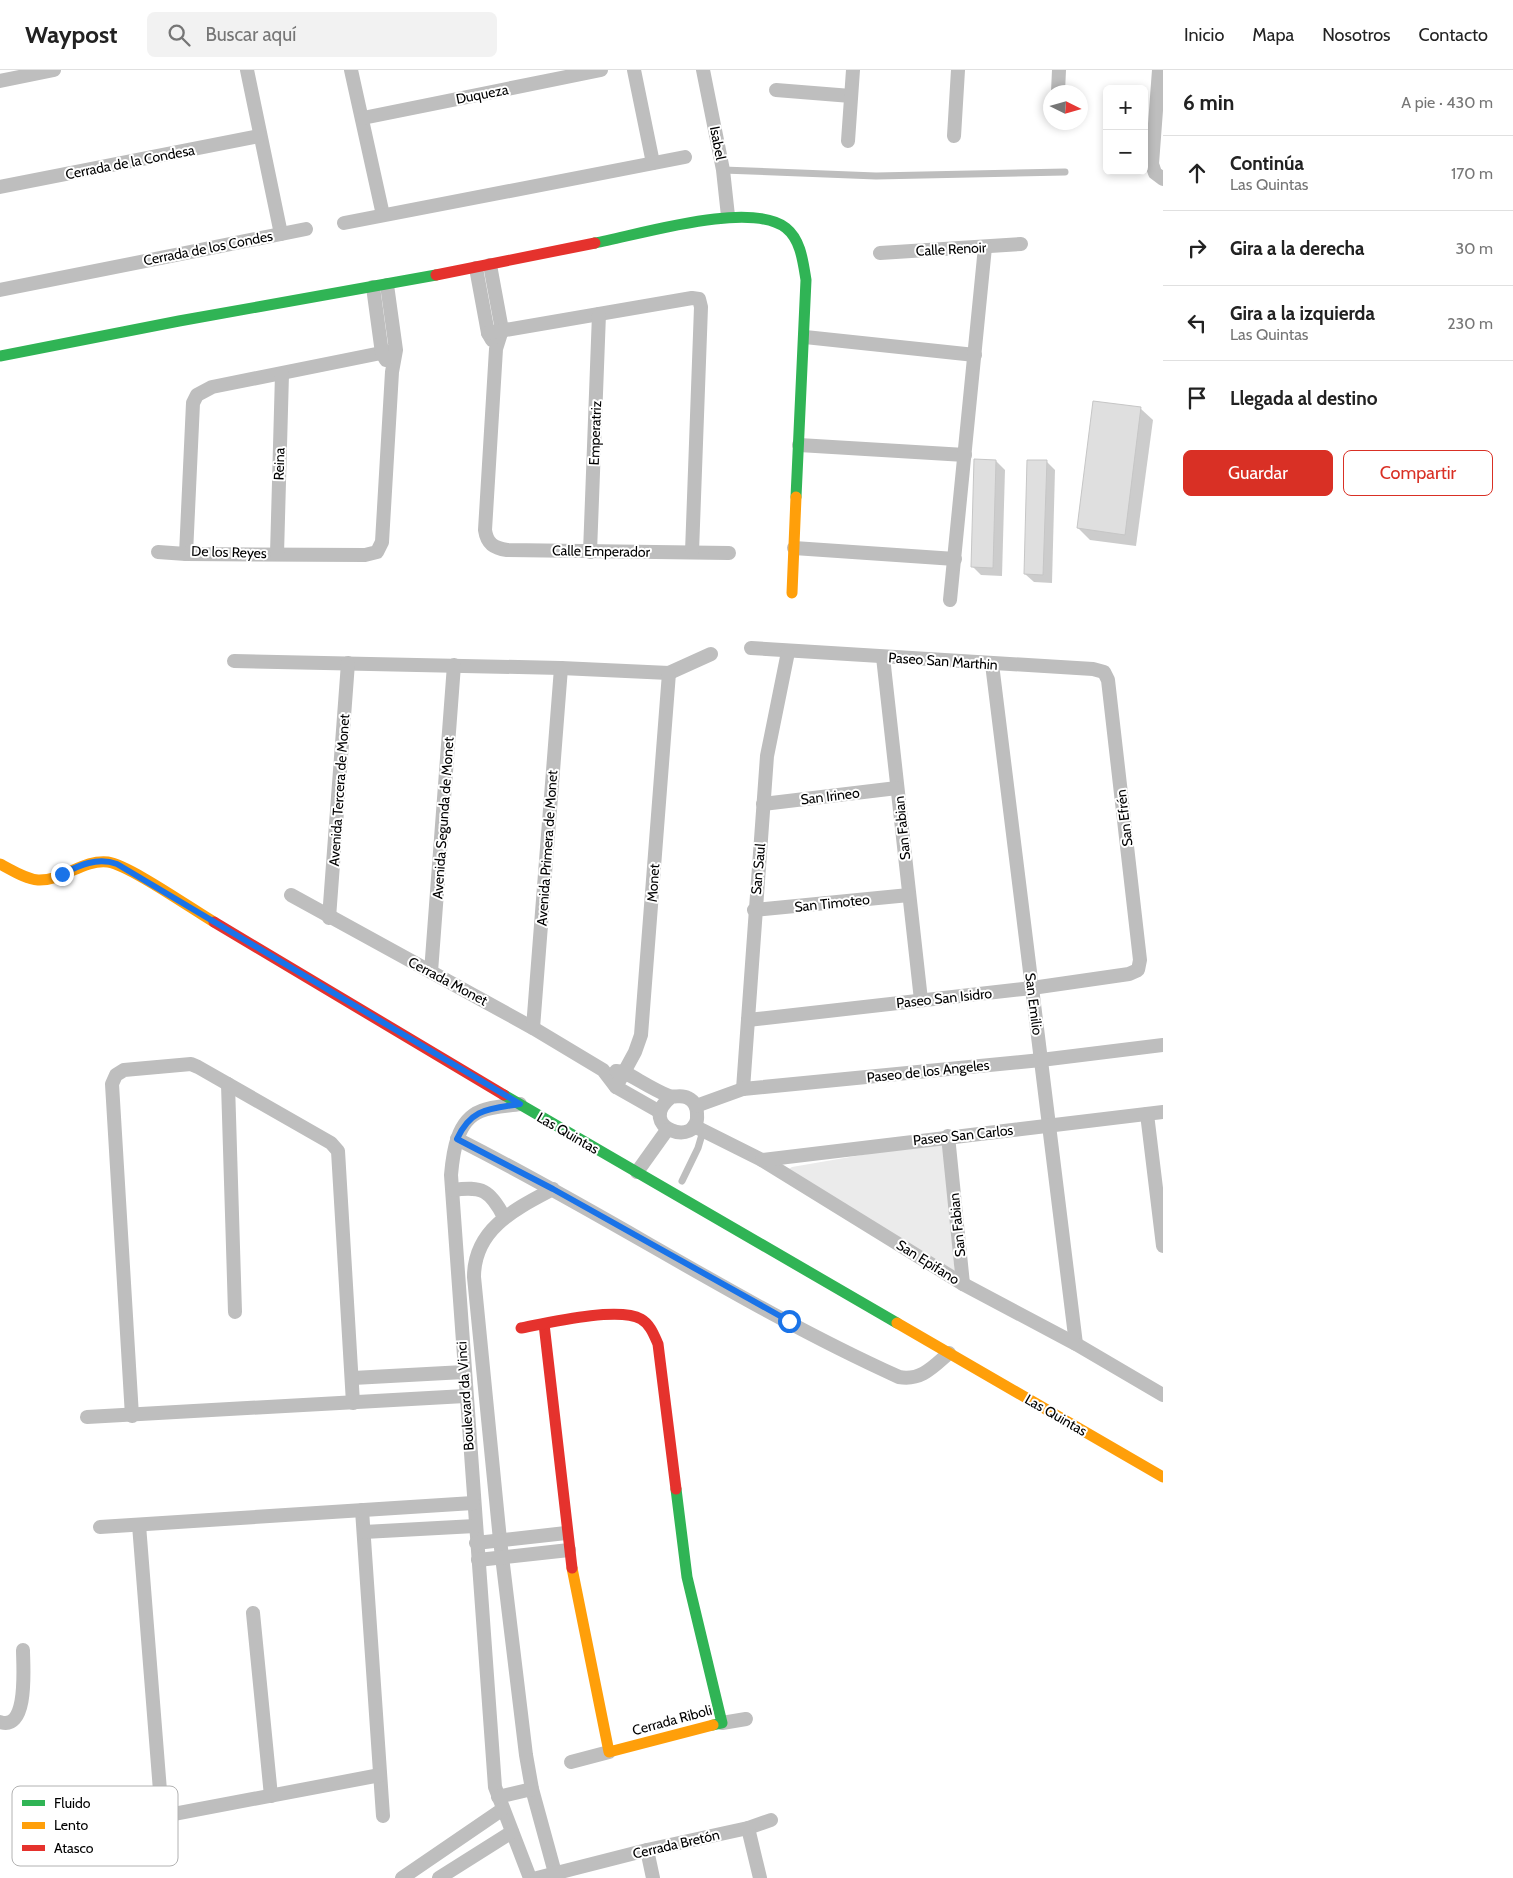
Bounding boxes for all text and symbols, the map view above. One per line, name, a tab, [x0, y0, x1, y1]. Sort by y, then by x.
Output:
search box	[147, 12, 497, 57]
text: Waypost	[25, 20, 117, 49]
icon: search	[165, 21, 193, 49]
text: Buscar aquí	[205, 23, 296, 46]
text: Inicio	[1184, 24, 1224, 46]
text: Mapa	[1252, 24, 1294, 46]
text: Nosotros	[1322, 24, 1391, 46]
text: Contacto	[1419, 24, 1488, 46]
street label: Duqueza	[454, 80, 510, 108]
north arrow	[1043, 85, 1088, 130]
map controls	[1103, 85, 1148, 175]
button: +	[1103, 85, 1148, 130]
text: 6 min	[1183, 90, 1234, 115]
text: A pie · 430 m	[1401, 93, 1493, 112]
street label: Isabel	[706, 124, 730, 162]
button: −	[1103, 130, 1148, 175]
street label: Cerrada de la Condesa	[64, 141, 196, 183]
text: Continúa	[1230, 152, 1304, 175]
icon: ahead	[1183, 159, 1211, 187]
text: 170 m	[1451, 164, 1493, 183]
text: Las Quintas	[1230, 175, 1308, 194]
street label: Cerrada de los Condes	[142, 227, 274, 269]
icon: right	[1183, 234, 1211, 262]
text: Gira a la derecha	[1230, 237, 1365, 260]
street label: Calle Renoir	[915, 238, 987, 260]
text: 30 m	[1456, 239, 1493, 258]
text: Gira a la izquierda	[1230, 302, 1375, 325]
icon: left	[1183, 309, 1211, 337]
text: 230 m	[1447, 314, 1493, 333]
text: Las Quintas	[1230, 325, 1308, 344]
icon: arrive	[1183, 384, 1211, 412]
text: Llegada al destino	[1230, 387, 1377, 410]
street label: Emperatriz	[585, 400, 605, 466]
street label: Reina	[269, 447, 289, 481]
button: Guardar	[1183, 450, 1333, 496]
button: Compartir	[1343, 450, 1493, 496]
street label: Calle Emperador	[552, 541, 651, 561]
street label: De los Reyes	[191, 542, 267, 562]
street label: Paseo San Marthin	[888, 648, 999, 674]
street label: Avenida Tercera de Monet	[325, 713, 353, 867]
street label: Avenida Segunda de Monet	[428, 736, 458, 900]
street label: Avenida Primera de Monet	[533, 769, 561, 927]
street label: San Irineo	[799, 783, 861, 809]
street label: San Efrén	[1112, 788, 1136, 848]
street label: San Fabian	[890, 795, 914, 861]
street label: San Saul	[747, 842, 769, 895]
route end	[51, 863, 74, 886]
street label: Monet	[643, 863, 663, 903]
street label: San Timoteo	[793, 890, 871, 916]
street label: Cerrada Monet	[405, 953, 491, 1010]
street label: San Emilio	[1021, 972, 1047, 1037]
street label: Paseo San Isidro	[895, 984, 993, 1012]
street label: Paseo de los Angeles	[866, 1056, 990, 1086]
street label: Las Quintas	[534, 1108, 602, 1158]
street label: Paseo San Carlos	[912, 1121, 1014, 1149]
street label: San Fabian	[945, 1192, 969, 1258]
street label: San Epifano	[893, 1236, 963, 1289]
route start	[778, 1310, 801, 1333]
street label: Boulevard da Vinci	[452, 1341, 478, 1451]
street label: Las Quintas	[1022, 1390, 1090, 1440]
street label: Cerrada Riboli	[630, 1701, 714, 1739]
legend	[12, 1786, 178, 1866]
text: Fluido	[54, 1794, 91, 1812]
text: Lento	[54, 1816, 88, 1834]
street label: Cerrada Bretón	[631, 1825, 721, 1863]
text: Atasco	[54, 1839, 94, 1857]

